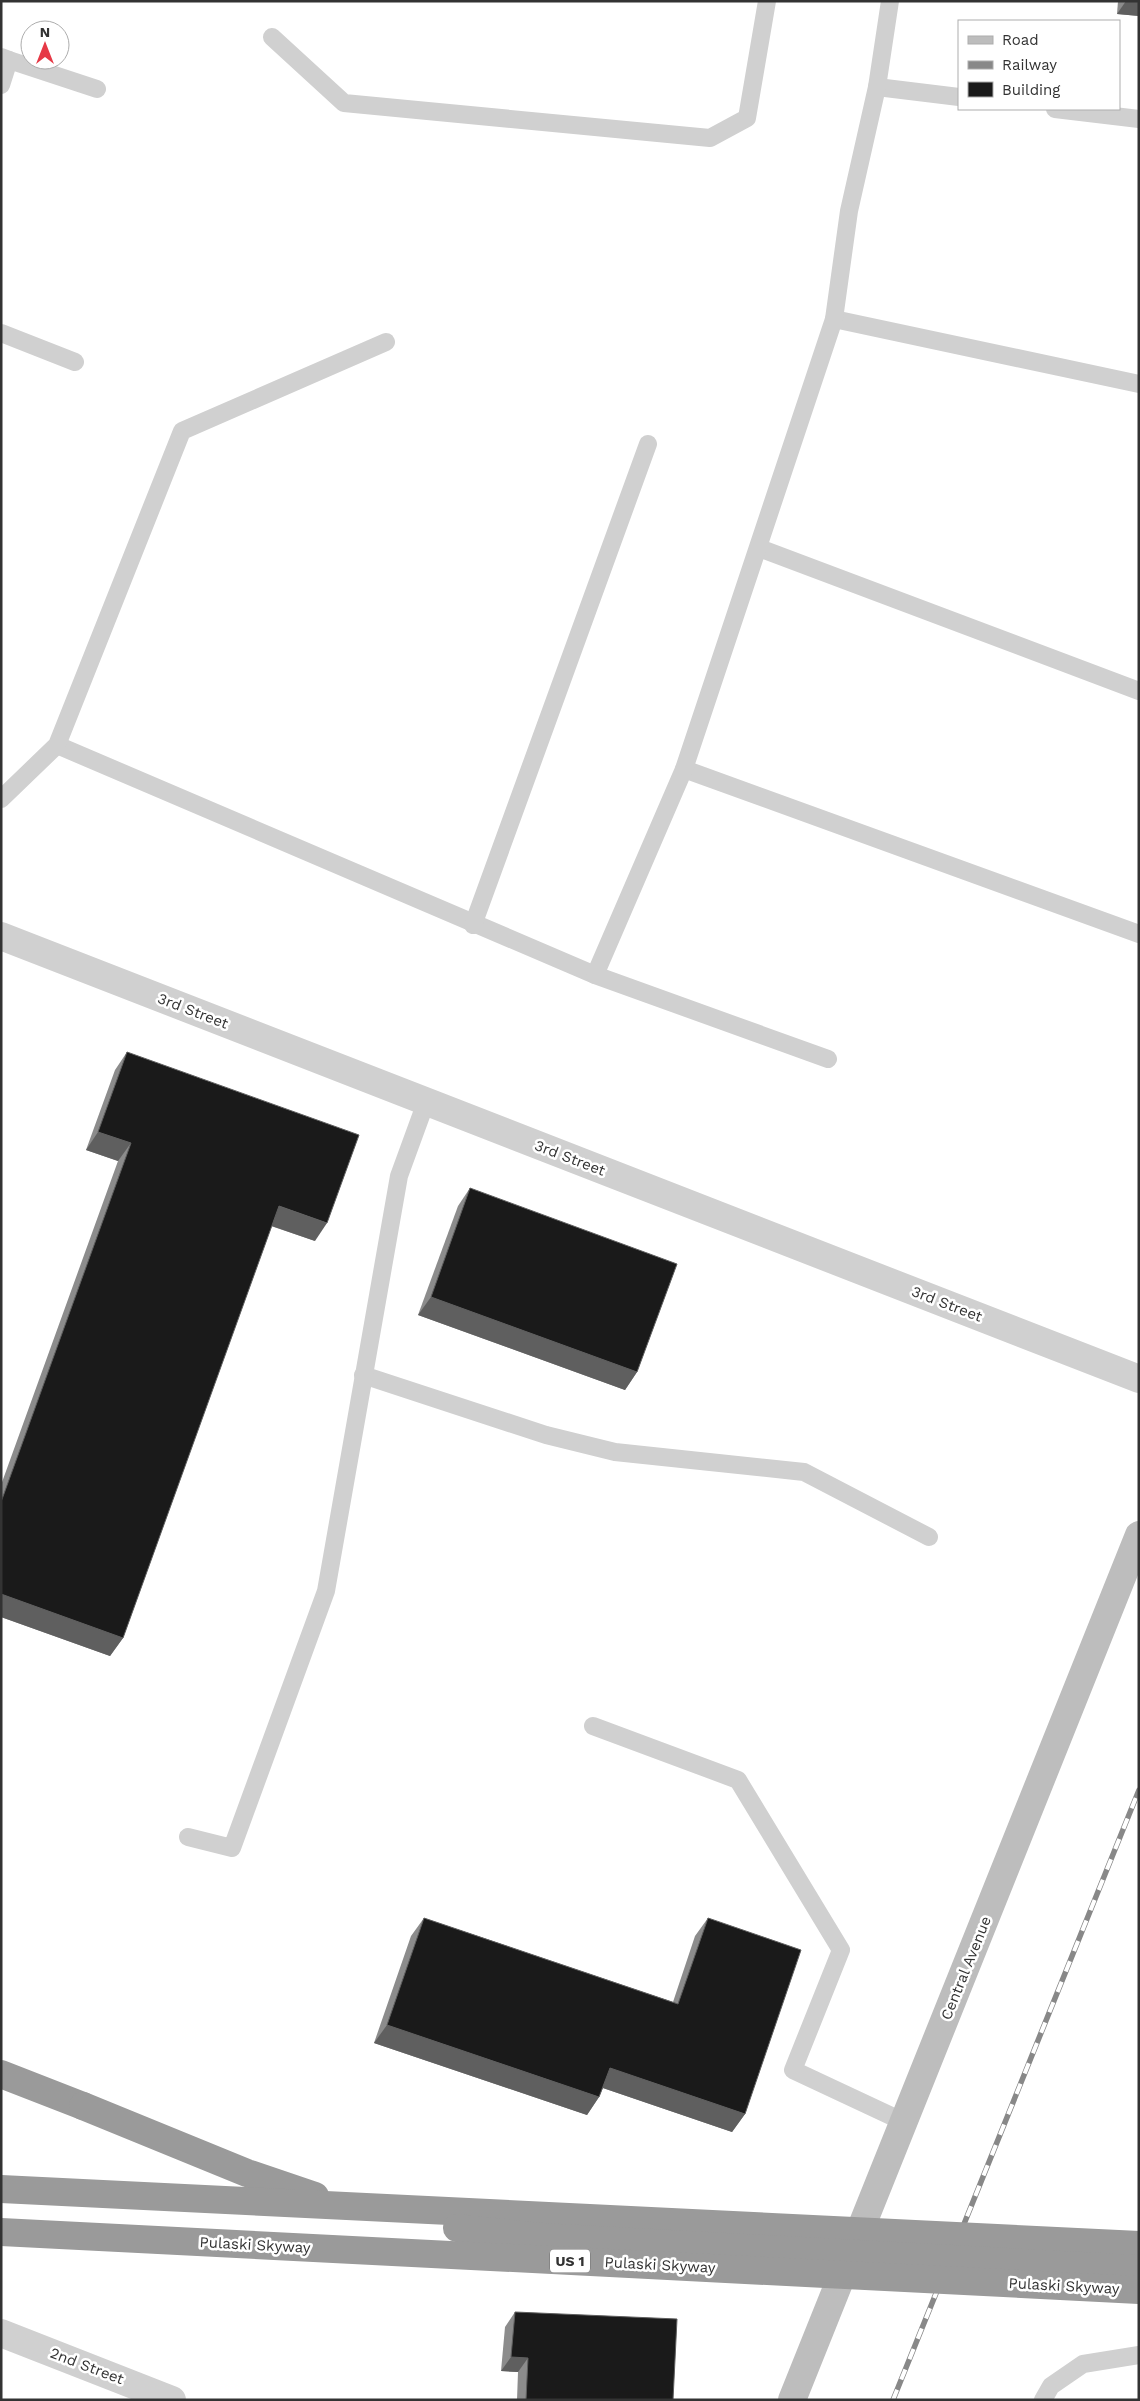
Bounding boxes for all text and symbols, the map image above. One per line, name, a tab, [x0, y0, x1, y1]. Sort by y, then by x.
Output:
north arrow	[20, 20, 70, 70]
legend	[958, 20, 1120, 110]
text: N	[40, 24, 50, 40]
text: Road	[1002, 31, 1039, 49]
text: Railway	[1002, 56, 1057, 74]
text: Building	[1002, 81, 1060, 99]
street label: 3rd Street	[155, 989, 232, 1033]
street label: 3rd Street	[532, 1136, 609, 1180]
street label: 3rd Street	[909, 1282, 986, 1326]
street label: Central Avenue	[937, 1913, 995, 2023]
street label: Pulaski Skyway	[199, 2233, 311, 2257]
road number: US 1	[550, 2250, 590, 2272]
street label: Pulaski Skyway	[604, 2253, 716, 2277]
street label: Pulaski Skyway	[1008, 2274, 1120, 2298]
street label: 2nd Street	[48, 2344, 127, 2389]

